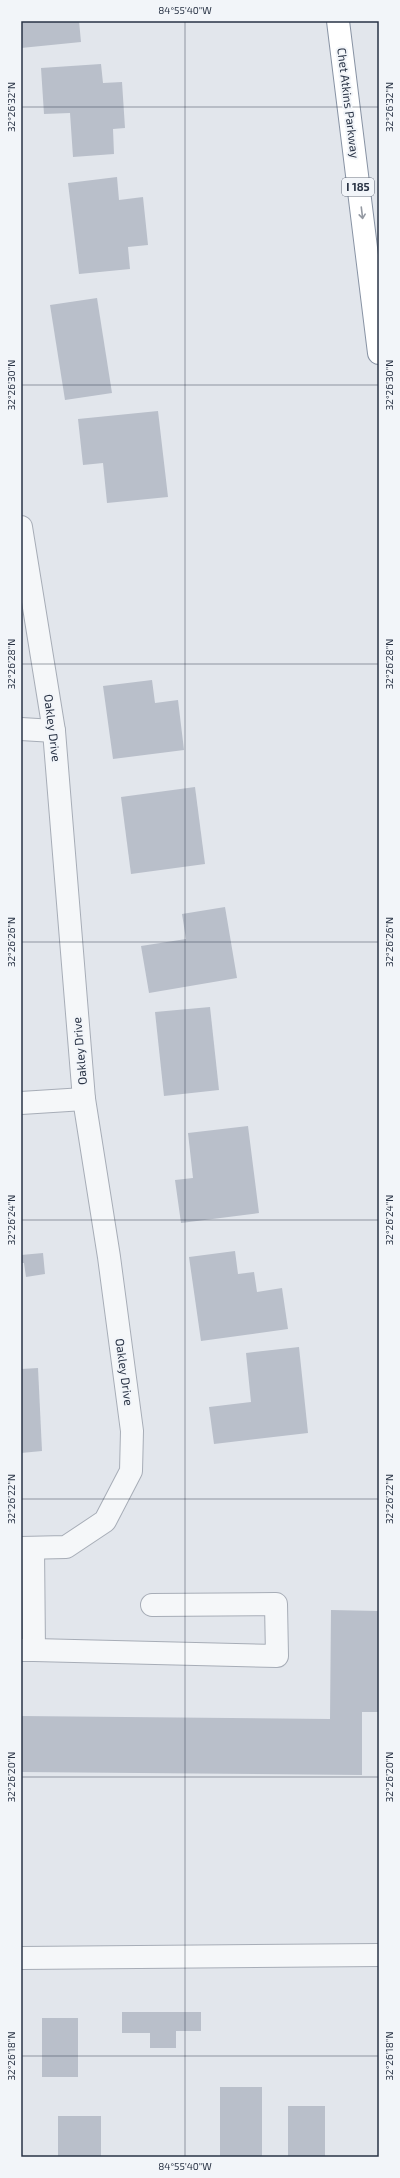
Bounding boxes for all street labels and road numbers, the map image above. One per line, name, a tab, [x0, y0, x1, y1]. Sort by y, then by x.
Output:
street label: Chet Atkins Parkway	[335, 47, 363, 160]
road number: I 185	[342, 178, 374, 196]
street label: Oakley Drive	[42, 693, 64, 762]
street label: Oakley Drive	[69, 1017, 89, 1086]
street label: Oakley Drive	[113, 1337, 137, 1406]

